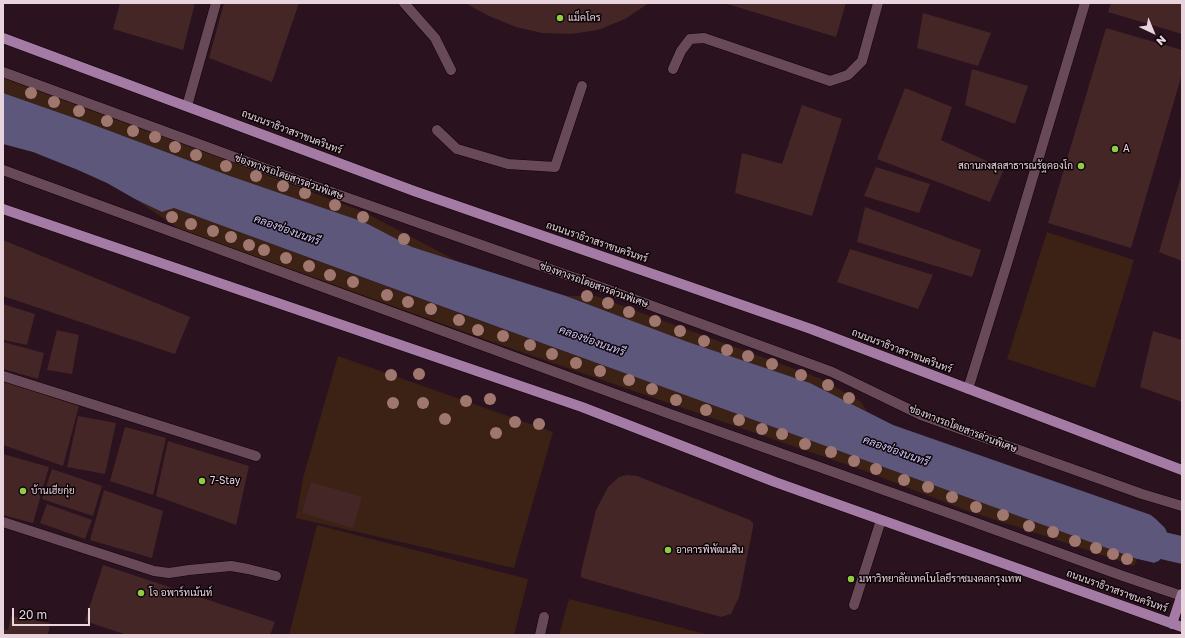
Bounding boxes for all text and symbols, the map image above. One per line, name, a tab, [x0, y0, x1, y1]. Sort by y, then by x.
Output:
place label: แม็คโคร	[568, 12, 601, 24]
north arrow	[1133, 12, 1173, 52]
marker: แม็คโคร	[555, 13, 565, 23]
text: N	[1154, 33, 1169, 49]
street label: ถนนนราธิวาสราชนครินทร์	[240, 107, 344, 157]
place label: A	[1123, 143, 1130, 155]
marker: A	[1110, 144, 1120, 154]
street label: ช่องทางรถโดยสารด่วนพิเศษ	[233, 152, 345, 202]
place label: สถานกงสุลสาธารณรัฐคองโก	[958, 160, 1073, 172]
marker: สถานกงสุลสาธารณรัฐคองโก	[1076, 161, 1086, 171]
water label: คลองช่องนนทรี	[252, 212, 322, 248]
street label: ถนนนราธิวาสราชนครินทร์	[545, 219, 649, 265]
street label: ช่องทางรถโดยสารด่วนพิเศษ	[538, 260, 650, 310]
water label: คลองช่องนนทรี	[557, 323, 627, 359]
street label: ถนนนราธิวาสราชนครินทร์	[850, 326, 954, 376]
street label: ช่องทางรถโดยสารด่วนพิเศษ	[907, 403, 1019, 455]
water label: คลองช่องนนทรี	[861, 433, 931, 469]
place label: 7-Stay	[210, 475, 240, 487]
marker: 7-Stay	[197, 476, 207, 486]
place label: บ้านเฮียกุ่ย	[31, 485, 75, 497]
marker: บ้านเฮียกุ่ย	[18, 486, 28, 496]
place label: อาคารพิพัฒนสิน	[676, 544, 744, 556]
marker: อาคารพิพัฒนสิน	[663, 545, 673, 555]
street label: ถนนนราธิวาสราชนครินทร์	[1065, 567, 1169, 615]
place label: มหาวิทยาลัยเทคโนโลยีราชมงคลกรุงเทพ	[859, 573, 1022, 585]
marker: มหาวิทยาลัยเทคโนโลยีราชมงคลกรุงเทพ	[846, 574, 856, 584]
place label: โจ อพาร์ทเม้นท์	[149, 587, 212, 599]
marker: โจ อพาร์ทเม้นท์	[136, 588, 146, 598]
scale bar	[14, 600, 92, 626]
text: 20 m	[19, 607, 47, 622]

